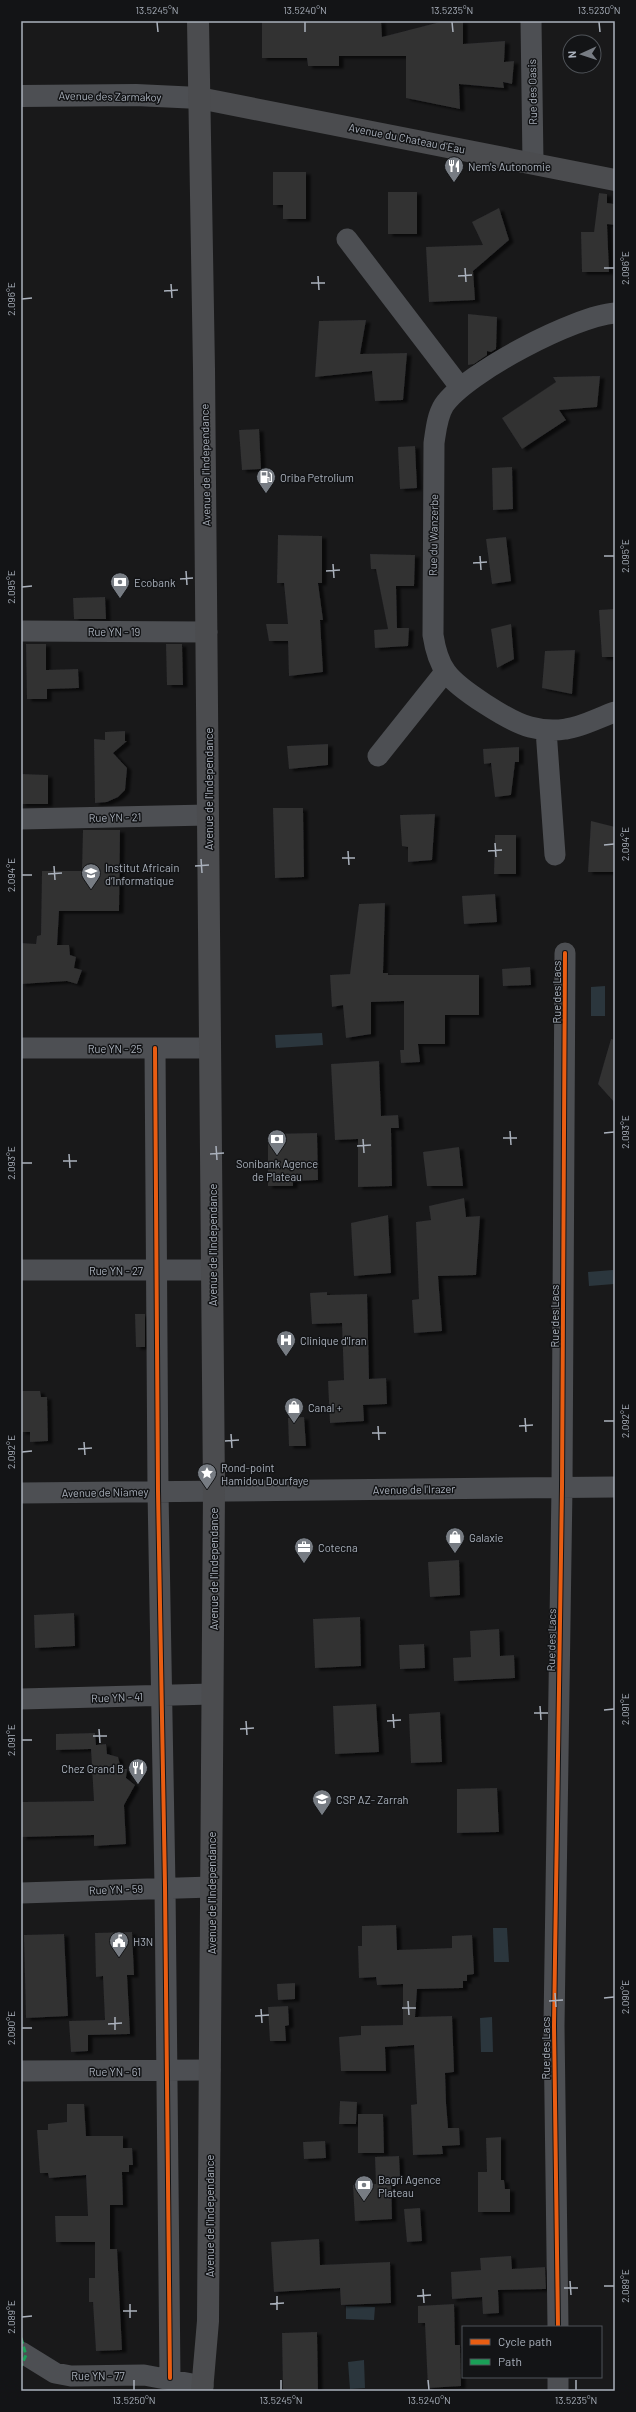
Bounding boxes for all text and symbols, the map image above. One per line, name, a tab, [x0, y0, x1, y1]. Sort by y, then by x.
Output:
text: 13.5245°N	[135, 4, 179, 16]
text: 13.5240°N	[283, 4, 327, 16]
text: 13.5235°N	[431, 4, 473, 16]
text: 13.5230°N	[577, 4, 621, 16]
north arrow	[562, 34, 602, 74]
text: N	[565, 51, 578, 59]
street label: Rue des Oasis	[525, 59, 539, 125]
street label: Avenue des Zarmakoy	[58, 89, 162, 103]
street label: Avenue du Chateau d'Eau	[348, 120, 466, 156]
restaurant icon: Nem's Autonomie	[443, 155, 465, 183]
place label: Nem's Autonomie	[468, 160, 551, 173]
text: 2.096°E	[619, 251, 631, 285]
text: 2.096°E	[5, 282, 17, 316]
street label: Avenue de l'Independance	[197, 404, 213, 526]
fuel station icon: Oriba Petrolium	[255, 466, 277, 494]
place label: Oriba Petrolium	[280, 471, 354, 484]
street label: Rue du Wanzerbe	[426, 494, 440, 576]
text: 2.095°E	[619, 539, 631, 573]
text: 2.095°E	[5, 570, 17, 604]
bank icon: Ecobank	[109, 571, 131, 599]
place label: Ecobank	[134, 576, 176, 589]
street label: Rue YN - 19	[88, 625, 141, 638]
street label: Avenue de l'Independance	[202, 728, 215, 850]
street label: Rue YN - 21	[89, 810, 141, 824]
text: 2.094°E	[619, 827, 631, 861]
text: 2.094°E	[5, 858, 17, 892]
place label: Institut Africain d’Informatique	[105, 861, 179, 887]
school or university icon: Institut Africain d’Informatique	[80, 862, 102, 890]
street label: Rue des Lacs	[550, 961, 563, 1023]
street label: Rue YN - 25	[88, 1042, 143, 1055]
text: 2.093°E	[619, 1115, 631, 1149]
bank icon: Sonibank Agence de Plateau	[266, 1128, 288, 1156]
text: 2.093°E	[5, 1146, 17, 1180]
place label: Sonibank Agence de Plateau	[236, 1157, 318, 1183]
street label: Avenue de l'Independance	[206, 1184, 219, 1306]
street label: Rue YN - 27	[89, 1264, 143, 1277]
street label: Rue des Lacs	[548, 1285, 561, 1347]
hospital icon: Clinique d'Iran	[275, 1329, 297, 1357]
place label: Clinique d'Iran	[300, 1334, 367, 1347]
shop icon: Canal +	[283, 1396, 305, 1424]
place label: Canal +	[308, 1401, 343, 1414]
text: 2.092°E	[619, 1404, 631, 1438]
text: 2.092°E	[5, 1435, 17, 1469]
place label: Rond-point Hamidou Dourfaye	[221, 1461, 309, 1487]
place icon: Rond-point Hamidou Dourfaye	[196, 1462, 218, 1490]
street label: Avenue de l'Irazer	[373, 1482, 455, 1496]
street label: Avenue de Niamey	[61, 1485, 149, 1499]
street label: Avenue de l'Independance	[207, 1508, 220, 1630]
shop icon: Galaxie	[444, 1526, 466, 1554]
place label: Galaxie	[469, 1531, 503, 1544]
office icon: Cotecna	[293, 1536, 315, 1564]
place label: Cotecna	[318, 1541, 358, 1554]
street label: Rue des Lacs	[544, 1608, 558, 1672]
street label: Rue YN - 41	[91, 1690, 143, 1704]
text: 2.091°E	[619, 1693, 631, 1725]
text: 2.091°E	[5, 1724, 17, 1756]
restaurant icon: Chez Grand B	[127, 1757, 149, 1785]
place label: Chez Grand B	[61, 1762, 124, 1775]
school or university icon: CSP AZ- Zarrah	[311, 1788, 333, 1816]
place label: CSP AZ- Zarrah	[336, 1793, 409, 1806]
street label: Avenue de l'Independance	[205, 1832, 218, 1954]
street label: Rue YN - 59	[89, 1882, 144, 1896]
public building icon: H3N	[108, 1930, 130, 1958]
place label: H3N	[133, 1935, 153, 1948]
text: 2.090°E	[619, 1980, 631, 2014]
text: 2.090°E	[5, 2011, 17, 2045]
street label: Rue des Lacs	[539, 2017, 552, 2079]
street label: Rue YN - 61	[89, 2065, 141, 2078]
street label: Avenue de l'Independance	[203, 2155, 216, 2277]
place label: Bagri Agence Plateau	[378, 2173, 441, 2199]
bank icon: Bagri Agence Plateau	[353, 2174, 375, 2202]
text: 2.089°E	[619, 2269, 631, 2303]
text: 2.089°E	[5, 2300, 17, 2334]
legend	[462, 2326, 602, 2378]
text: Cycle path	[498, 2334, 552, 2348]
text: Path	[498, 2354, 522, 2368]
street label: Rue YN - 77	[71, 2369, 125, 2382]
text: 13.5250°N	[112, 2394, 156, 2406]
text: 13.5245°N	[259, 2394, 303, 2406]
text: 13.5240°N	[407, 2394, 451, 2406]
text: 13.5235°N	[555, 2394, 597, 2406]

